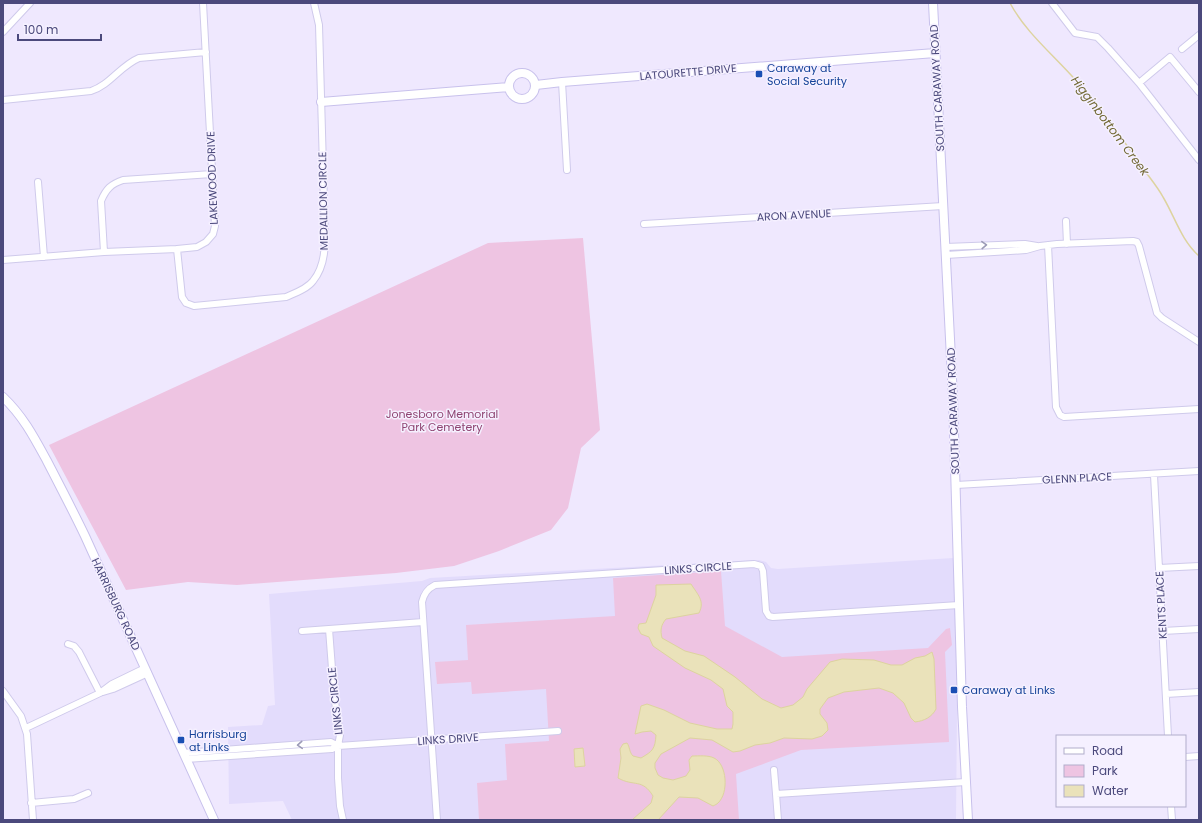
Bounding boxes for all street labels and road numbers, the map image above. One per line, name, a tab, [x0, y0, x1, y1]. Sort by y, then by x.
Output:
street label: SOUTH CARAWAY ROAD	[926, 24, 948, 152]
street label: LATOURETTE DRIVE	[639, 60, 737, 84]
street label: LAKEWOOD DRIVE	[202, 131, 222, 225]
street label: MEDALLION CIRCLE	[314, 152, 332, 250]
street label: ARON AVENUE	[756, 205, 832, 225]
street label: SOUTH CARAWAY ROAD	[943, 347, 963, 475]
street label: GLENN PLACE	[1042, 468, 1112, 488]
street label: HARRISBURG ROAD	[88, 555, 145, 653]
street label: LINKS CIRCLE	[664, 558, 732, 578]
street label: KENTS PLACE	[1151, 571, 1171, 639]
street label: LINKS CIRCLE	[323, 666, 347, 736]
street label: LINKS DRIVE	[417, 729, 479, 749]

